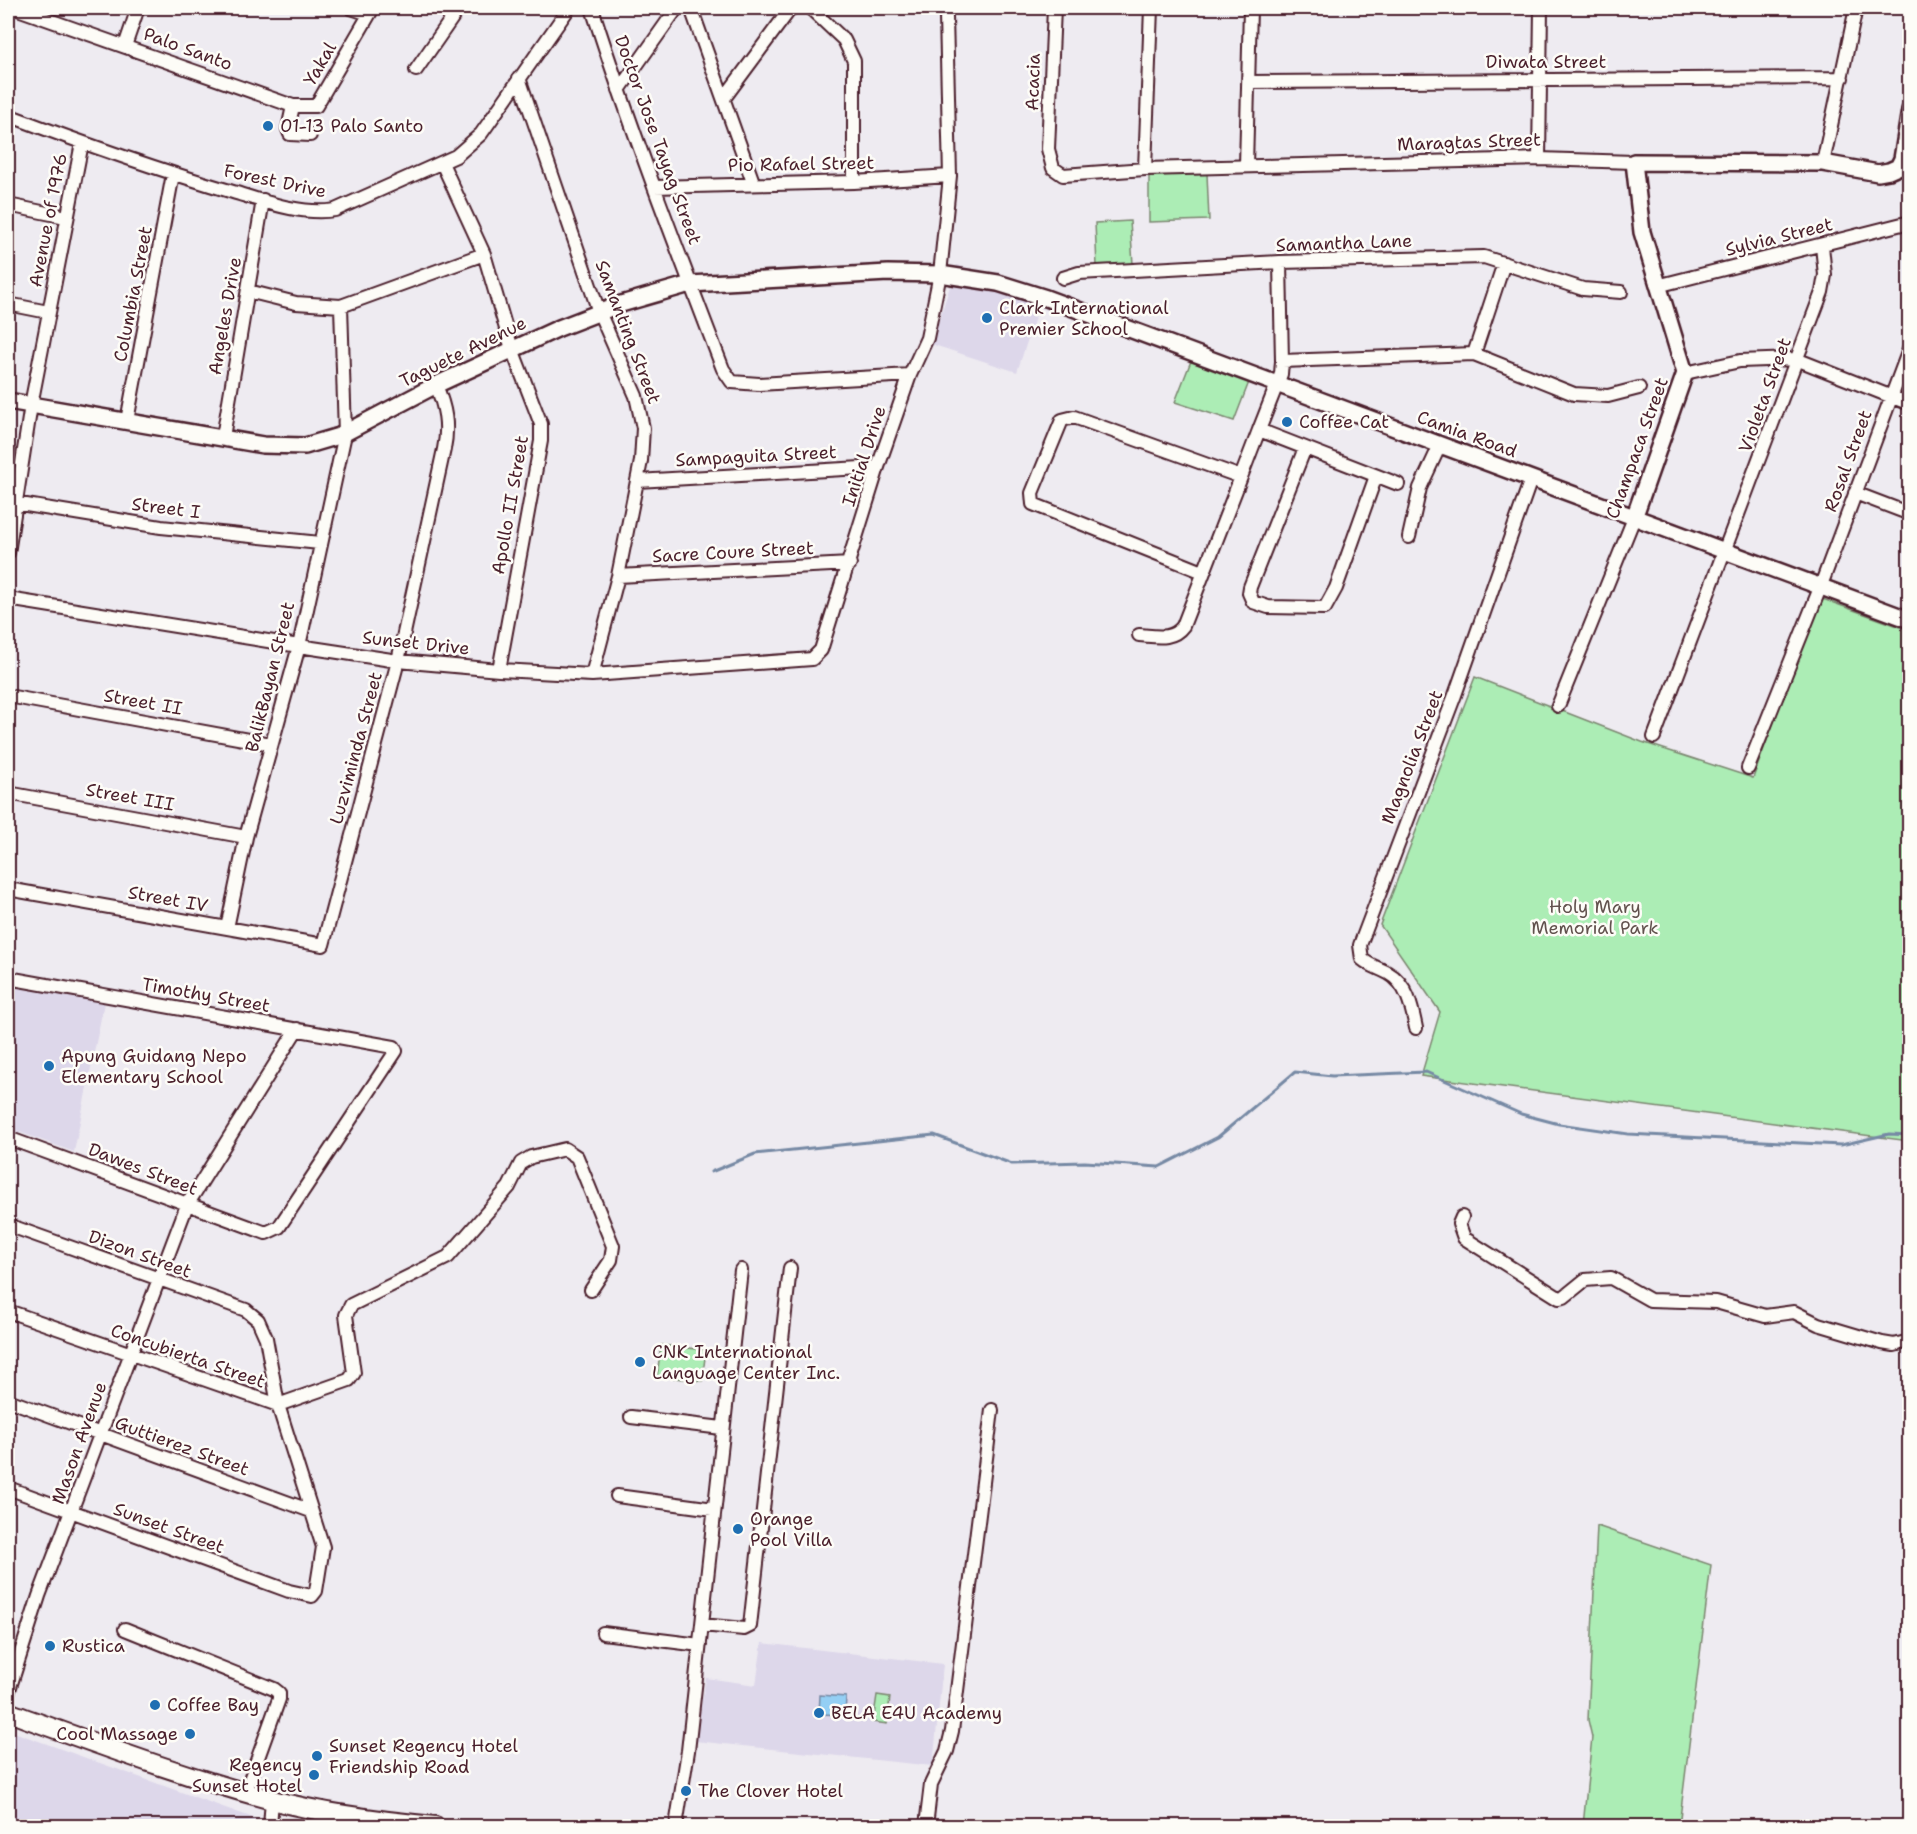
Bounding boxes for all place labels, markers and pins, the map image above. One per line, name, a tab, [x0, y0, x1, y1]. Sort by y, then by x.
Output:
place label: 01-13 Palo Santo	[280, 114, 423, 138]
marker: 01-13 Palo Santo	[261, 119, 275, 133]
place label: Clark International Premier School	[999, 296, 1169, 341]
marker: Clark International Premier School	[980, 311, 994, 325]
place label: Coffee Cat	[1299, 410, 1389, 434]
marker: Coffee Cat	[1280, 415, 1294, 429]
place label: Apung Guidang Nepo Elementary School	[61, 1044, 247, 1089]
marker: Apung Guidang Nepo Elementary School	[42, 1059, 56, 1073]
place label: CNK International Language Center Inc.	[652, 1340, 840, 1385]
marker: CNK International Language Center Inc.	[633, 1355, 647, 1369]
place label: Orange Pool Villa	[750, 1507, 832, 1552]
marker: Orange Pool Villa	[731, 1522, 745, 1536]
place label: Rustica	[62, 1634, 125, 1658]
marker: Rustica	[43, 1639, 57, 1653]
place label: Coffee Bay	[167, 1693, 259, 1717]
marker: Coffee Bay	[148, 1698, 162, 1712]
place label: BELA E4U Academy	[831, 1701, 1002, 1725]
marker: BELA E4U Academy	[812, 1706, 826, 1720]
place label: Cool Massage	[56, 1722, 178, 1746]
marker: Cool Massage	[183, 1727, 197, 1741]
place label: Sunset Regency Hotel Friendship Road	[329, 1734, 519, 1779]
marker: Sunset Regency Hotel Friendship Road	[310, 1749, 324, 1763]
place label: Regency Sunset Hotel	[192, 1753, 303, 1798]
marker: Regency Sunset Hotel	[307, 1768, 321, 1782]
place label: The Clover Hotel	[698, 1779, 844, 1803]
marker: The Clover Hotel	[679, 1784, 693, 1798]

